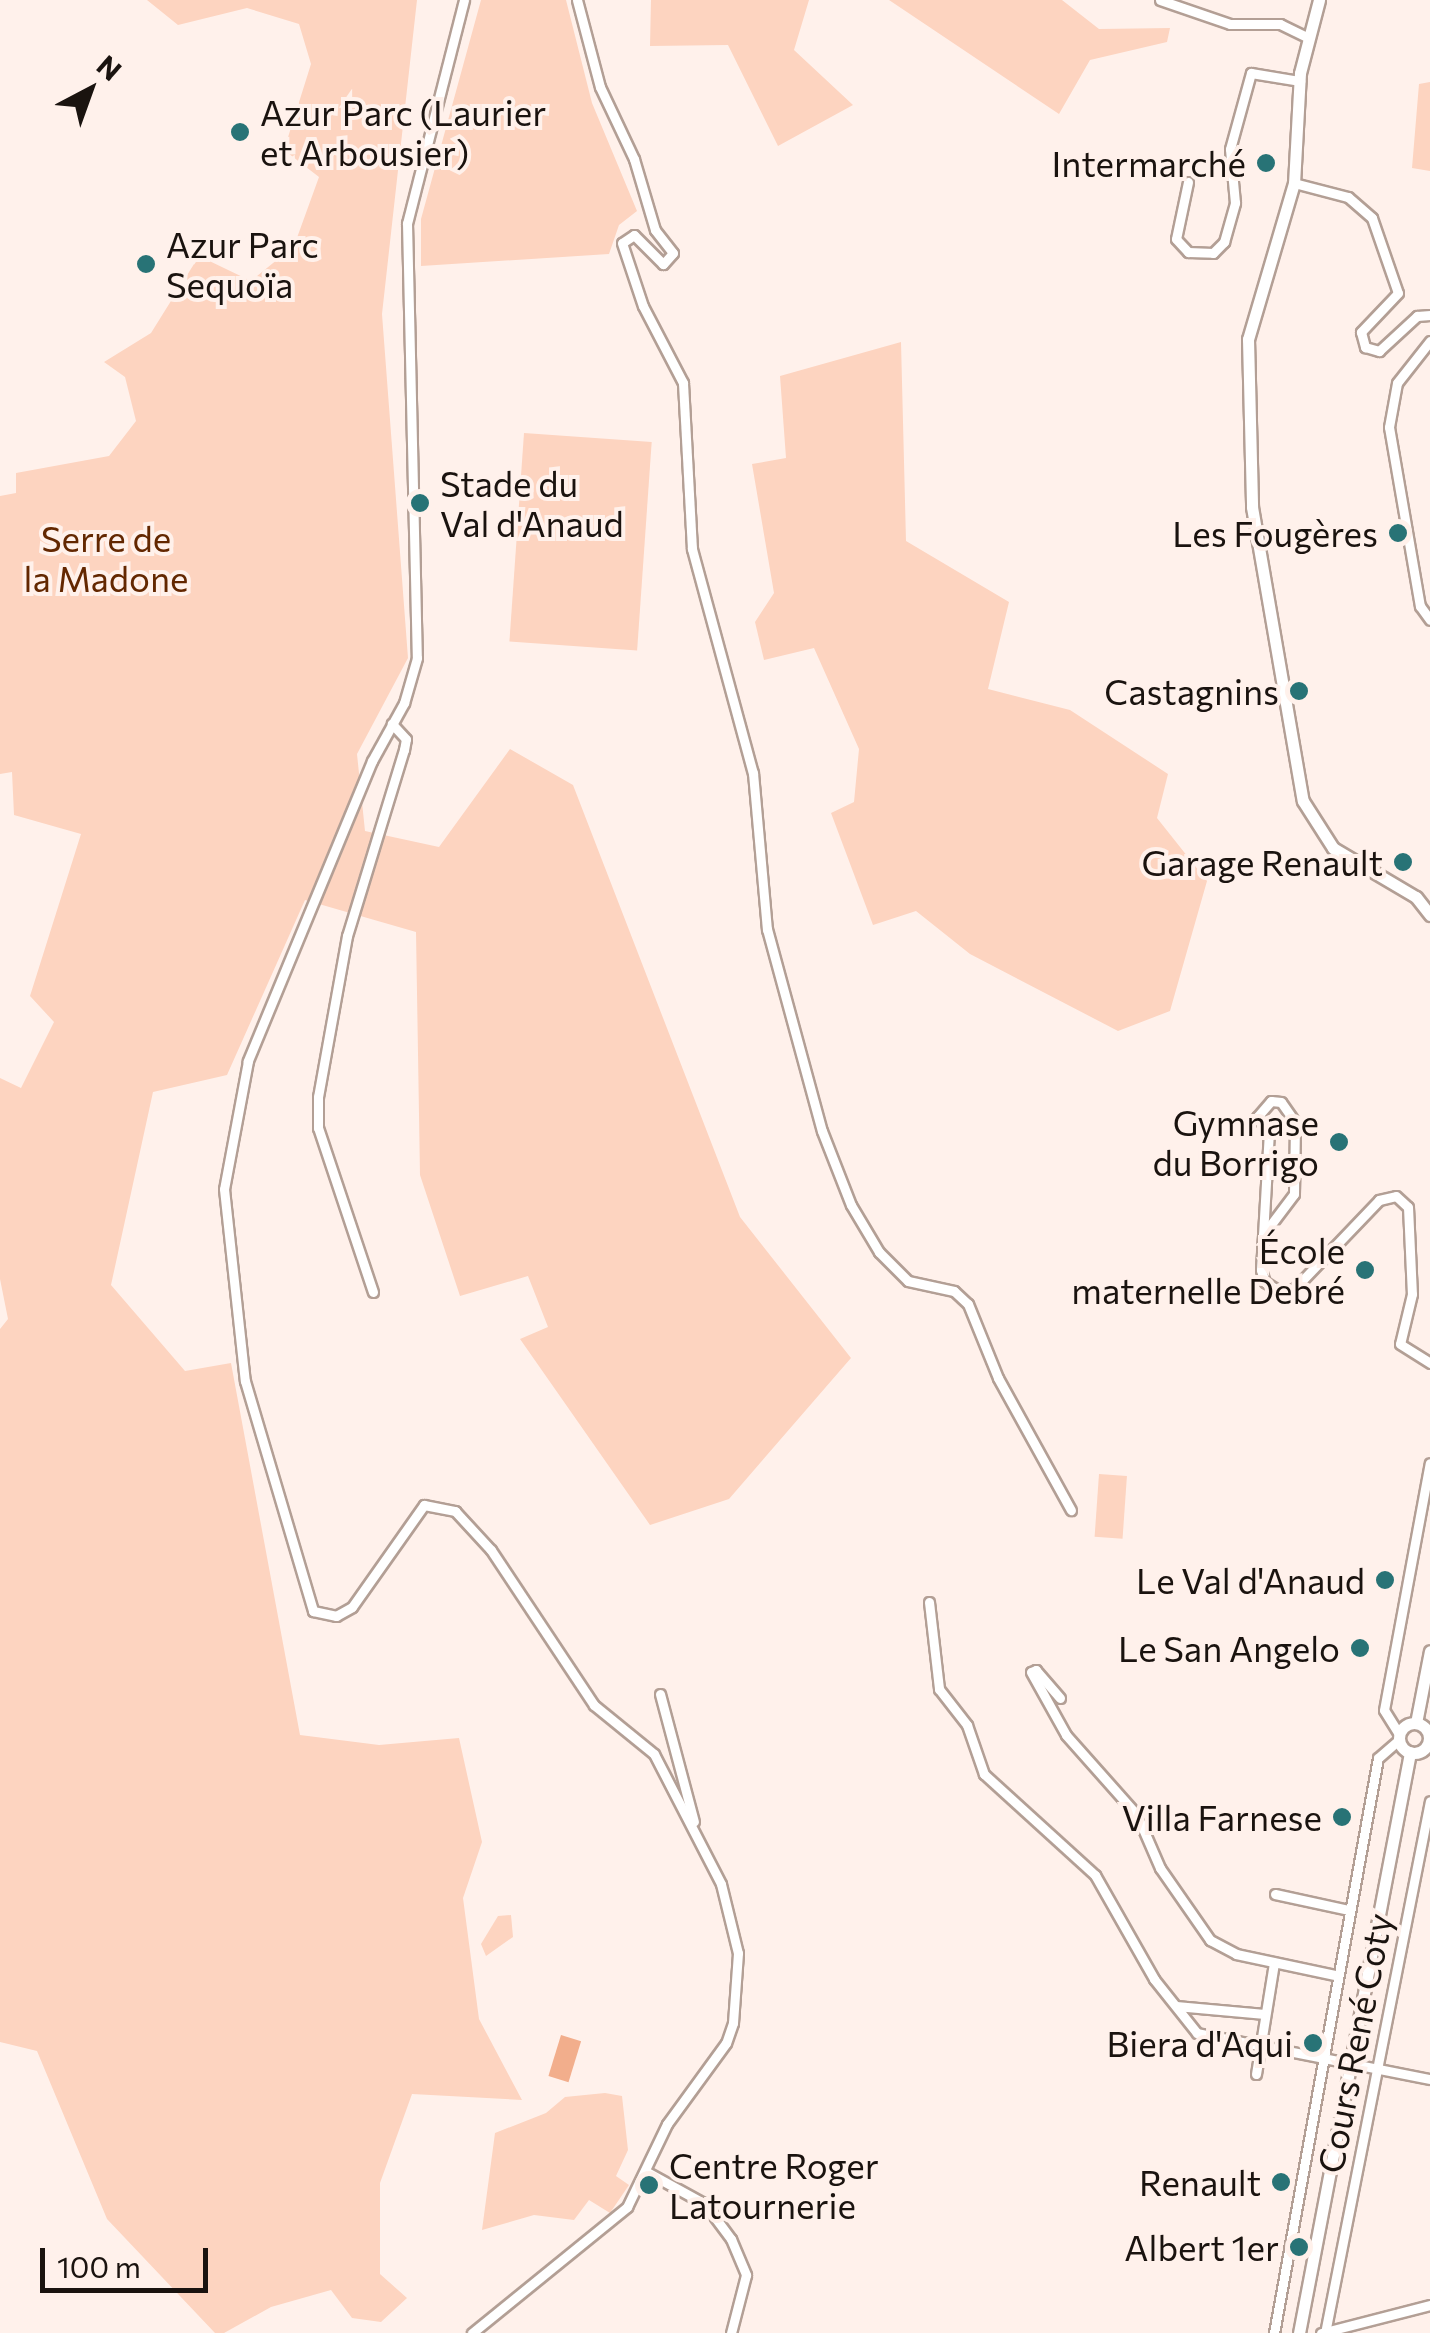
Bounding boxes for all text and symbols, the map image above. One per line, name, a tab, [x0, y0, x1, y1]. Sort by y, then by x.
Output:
north arrow	[40, 40, 140, 140]
text: N	[91, 48, 129, 87]
place label: Azur Parc (Laurier et Arbousier)	[260, 91, 546, 173]
marker: Azur Parc (Laurier et Arbousier)	[229, 121, 251, 143]
place label: Intermarché	[1052, 142, 1246, 184]
marker: Intermarché	[1255, 152, 1277, 174]
place label: Azur Parc Sequoïa	[166, 223, 319, 305]
marker: Azur Parc Sequoïa	[135, 253, 157, 275]
place label: Stade du Val d'Anaud	[440, 462, 624, 544]
marker: Stade du Val d'Anaud	[409, 492, 431, 514]
place label: Les Fougères	[1172, 512, 1378, 554]
park label: Serre de la Madone	[23, 517, 189, 599]
marker: Les Fougères	[1387, 522, 1409, 544]
place label: Castagnins	[1104, 670, 1279, 712]
marker: Castagnins	[1288, 680, 1310, 702]
place label: Garage Renault	[1141, 841, 1383, 883]
marker: Garage Renault	[1392, 851, 1414, 873]
place label: Gymnase du Borrigo	[1153, 1101, 1319, 1183]
marker: Gymnase du Borrigo	[1328, 1131, 1350, 1153]
place label: École maternelle Debré	[1071, 1229, 1345, 1311]
marker: École maternelle Debré	[1354, 1259, 1376, 1281]
place label: Le Val d'Anaud	[1136, 1559, 1365, 1601]
marker: Le Val d'Anaud	[1374, 1569, 1396, 1591]
place label: Le San Angelo	[1118, 1627, 1340, 1669]
marker: Le San Angelo	[1349, 1637, 1371, 1659]
place label: Villa Farnese	[1122, 1796, 1322, 1838]
marker: Villa Farnese	[1331, 1806, 1353, 1828]
street label: Cours René Coty	[1308, 1910, 1400, 2176]
place label: Biera d'Aqui	[1107, 2022, 1293, 2064]
marker: Biera d'Aqui	[1302, 2032, 1324, 2054]
place label: Centre Roger Latournerie	[669, 2144, 879, 2226]
place label: Renault	[1139, 2161, 1261, 2203]
marker: Renault	[1270, 2171, 1292, 2193]
marker: Centre Roger Latournerie	[638, 2174, 660, 2196]
place label: Albert 1er	[1124, 2226, 1279, 2268]
scale bar	[45, 2228, 212, 2290]
marker: Albert 1er	[1288, 2236, 1310, 2258]
text: 100 m	[57, 2247, 141, 2284]

